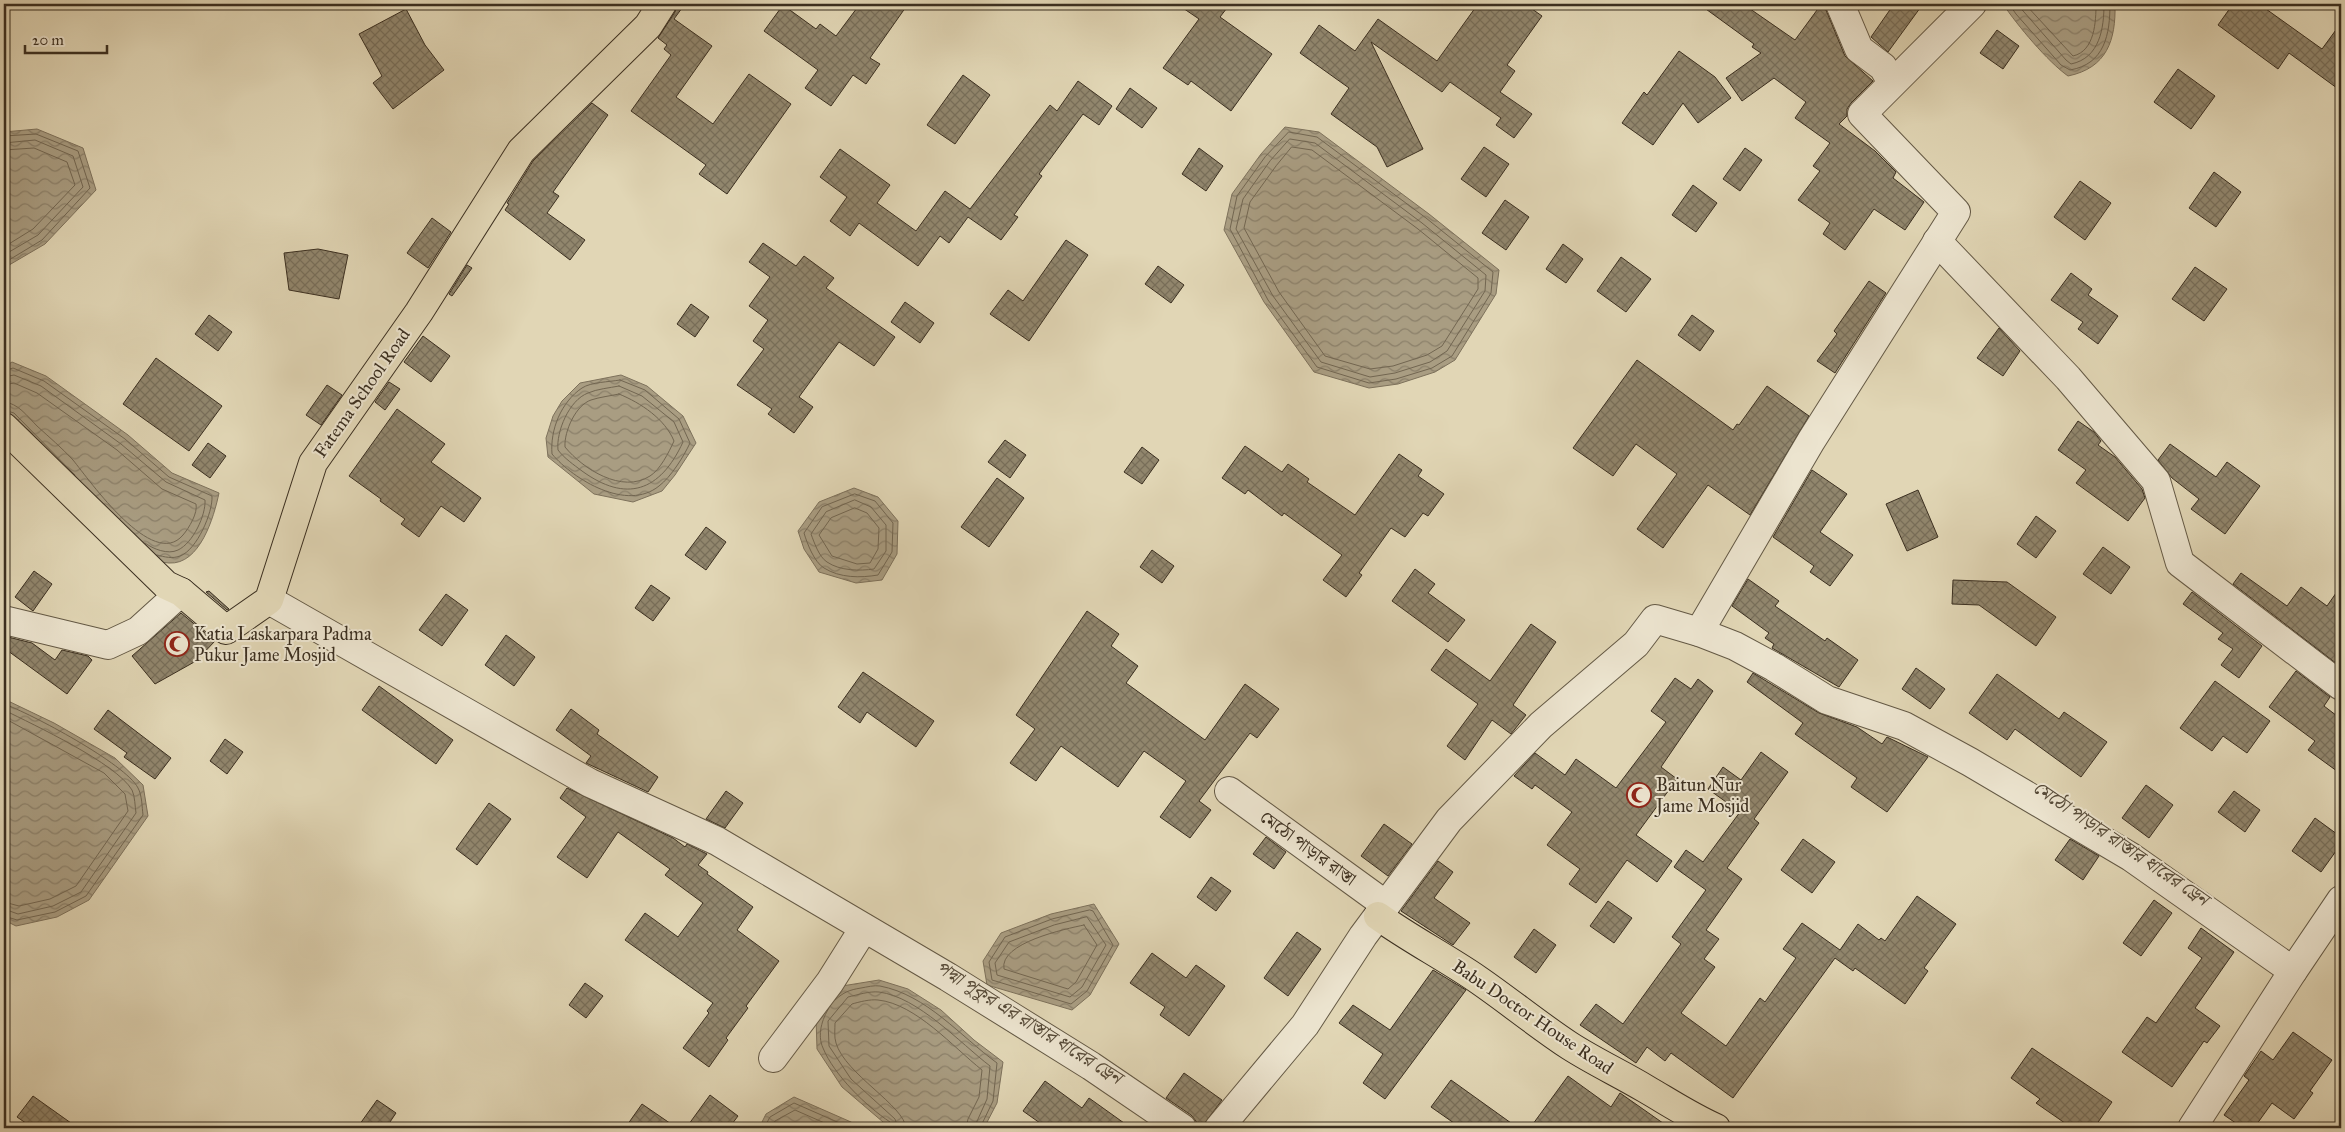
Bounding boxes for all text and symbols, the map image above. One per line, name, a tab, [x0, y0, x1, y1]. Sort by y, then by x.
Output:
scale bar	[25, 22, 108, 54]
text: 20 m	[32, 31, 64, 49]
street label: Fatema School Road	[309, 324, 415, 462]
place label: Katia Laskarpara Padma Pukur Jame Mosjid	[194, 623, 372, 667]
mosque icon: Katia Laskarpara Padma Pukur Jame Mosjid	[164, 631, 190, 657]
place label: Baitun Nur Jame Mosjid	[1654, 774, 1749, 818]
water label: মেঠো পাড়ার রাস্তার ধারের ড্রেন	[2029, 776, 2217, 913]
mosque icon: Baitun Nur Jame Mosjid	[1626, 782, 1652, 808]
street label: মেঠো পাড়ার রাস্তা	[1256, 806, 1360, 890]
water label: পদ্মা পুকুর এর রাস্তার ধারের ড্রেন	[932, 955, 1130, 1091]
street label: Babu Doctor House Road	[1448, 955, 1618, 1079]

